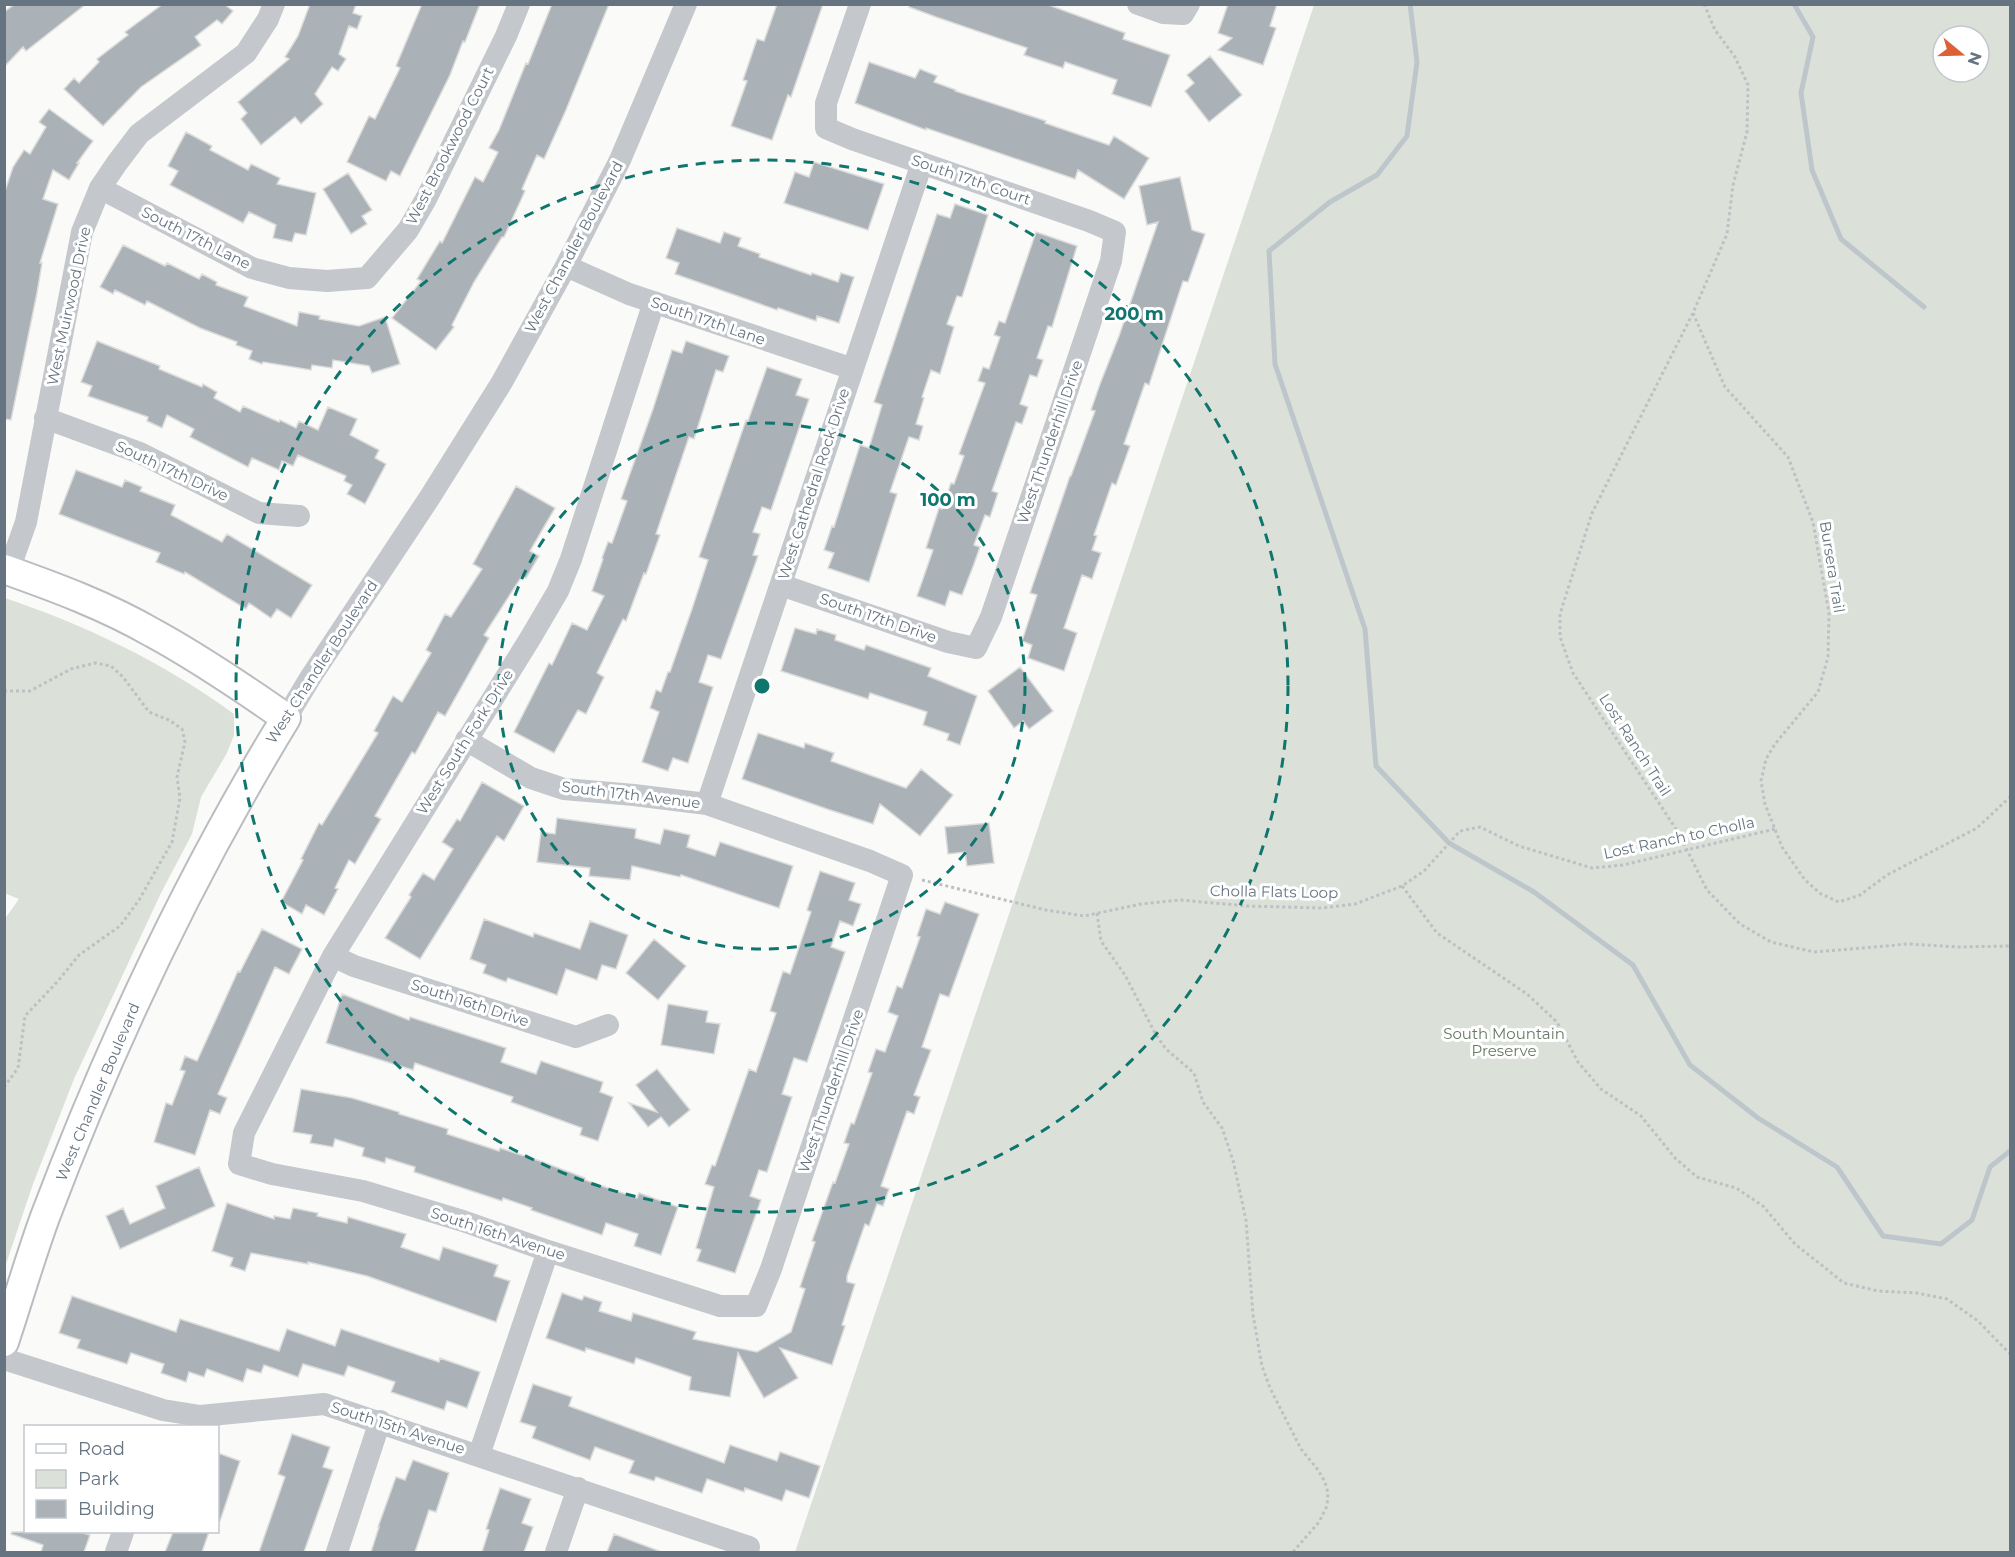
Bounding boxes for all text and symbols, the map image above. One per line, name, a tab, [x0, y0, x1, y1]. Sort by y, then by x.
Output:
north arrow	[1931, 24, 1991, 84]
text: N	[1964, 50, 1986, 68]
street label: West Brookwood Court	[401, 64, 498, 228]
street label: South 17th Court	[909, 150, 1033, 209]
street label: West Chandler Boulevard	[520, 158, 627, 336]
street label: South 17th Lane	[138, 202, 254, 273]
street label: West Muirwood Drive	[42, 225, 95, 387]
street label: South 17th Lane	[648, 292, 768, 349]
text: 200 m	[1104, 303, 1164, 325]
street label: West Thunderhill Drive	[1013, 358, 1086, 526]
street label: West Cathedral Rock Drive	[774, 386, 853, 582]
street label: South 17th Drive	[113, 436, 232, 505]
text: 100 m	[920, 489, 976, 511]
street label: Bursera Trail	[1816, 520, 1849, 614]
street label: West Chandler Boulevard	[261, 576, 382, 747]
street label: South 17th Drive	[817, 589, 939, 646]
street label: West South Fork Drive	[412, 666, 517, 818]
centre of rings	[752, 676, 772, 696]
street label: Lost Ranch Trail	[1595, 690, 1676, 800]
street label: South 17th Avenue	[561, 777, 702, 812]
street label: Lost Ranch to Cholla	[1602, 812, 1756, 863]
street label: Cholla Flats Loop	[1210, 881, 1338, 902]
street label: South 16th Drive	[409, 975, 532, 1031]
street label: West Chandler Boulevard	[51, 1000, 144, 1184]
street label: West Thunderhill Drive	[794, 1007, 867, 1175]
park label: South Mountain Preserve	[1443, 1024, 1565, 1060]
street label: South 16th Avenue	[429, 1203, 568, 1264]
street label: South 15th Avenue	[329, 1397, 467, 1458]
legend	[24, 1425, 219, 1533]
text: Road	[78, 1438, 125, 1460]
text: Park	[78, 1468, 119, 1490]
text: Building	[78, 1498, 155, 1520]

